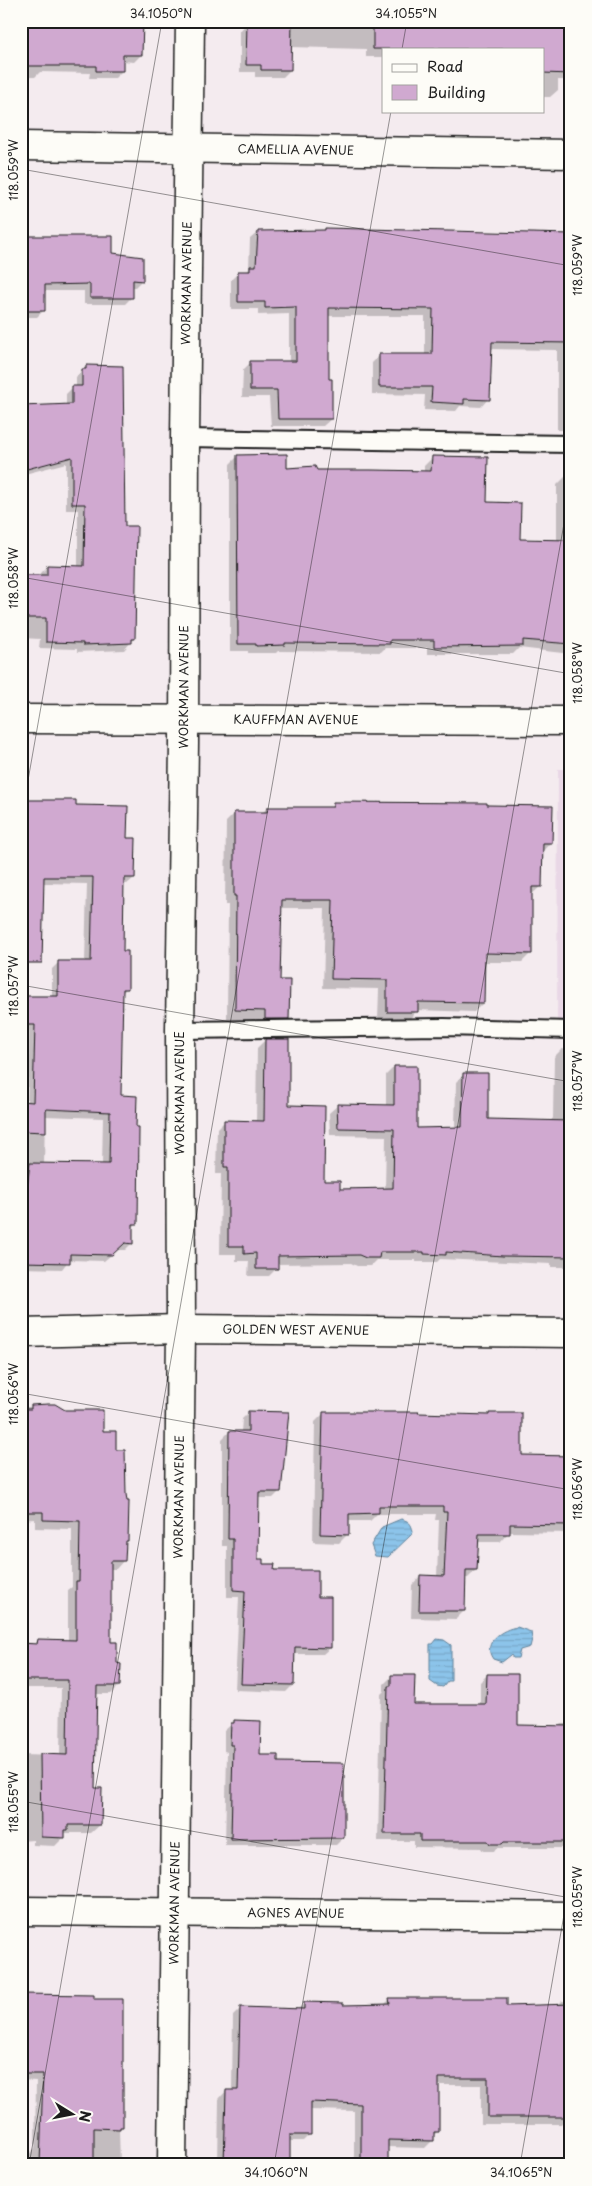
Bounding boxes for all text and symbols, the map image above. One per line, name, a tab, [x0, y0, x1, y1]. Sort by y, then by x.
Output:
text: 34.1050°N	[130, 4, 192, 22]
text: 34.1055°N	[375, 4, 437, 22]
legend	[382, 48, 544, 112]
text: Road	[427, 54, 463, 77]
text: Building	[427, 80, 486, 103]
text: 118.059°W	[4, 139, 22, 201]
street label: CAMELLIA AVENUE	[238, 139, 354, 159]
street label: WORKMAN AVENUE	[176, 221, 196, 345]
text: 118.059°W	[568, 234, 586, 296]
text: 118.058°W	[4, 547, 22, 609]
street label: WORKMAN AVENUE	[174, 625, 192, 749]
text: 118.058°W	[568, 642, 586, 704]
street label: KAUFFMAN AVENUE	[233, 710, 359, 728]
text: 118.057°W	[4, 955, 22, 1017]
street label: WORKMAN AVENUE	[170, 1031, 188, 1155]
text: 118.057°W	[568, 1050, 586, 1112]
street label: GOLDEN WEST AVENUE	[222, 1319, 369, 1339]
text: 118.056°W	[4, 1362, 22, 1425]
street label: WORKMAN AVENUE	[169, 1435, 188, 1559]
text: 118.056°W	[568, 1457, 586, 1520]
text: 118.055°W	[4, 1771, 22, 1833]
street label: WORKMAN AVENUE	[164, 1841, 183, 1965]
text: 118.055°W	[568, 1866, 586, 1928]
street label: AGNES AVENUE	[247, 1903, 345, 1922]
north arrow	[48, 2088, 98, 2138]
text: N	[74, 2109, 97, 2124]
text: 34.1060°N	[244, 2163, 308, 2181]
text: 34.1065°N	[490, 2163, 552, 2181]

